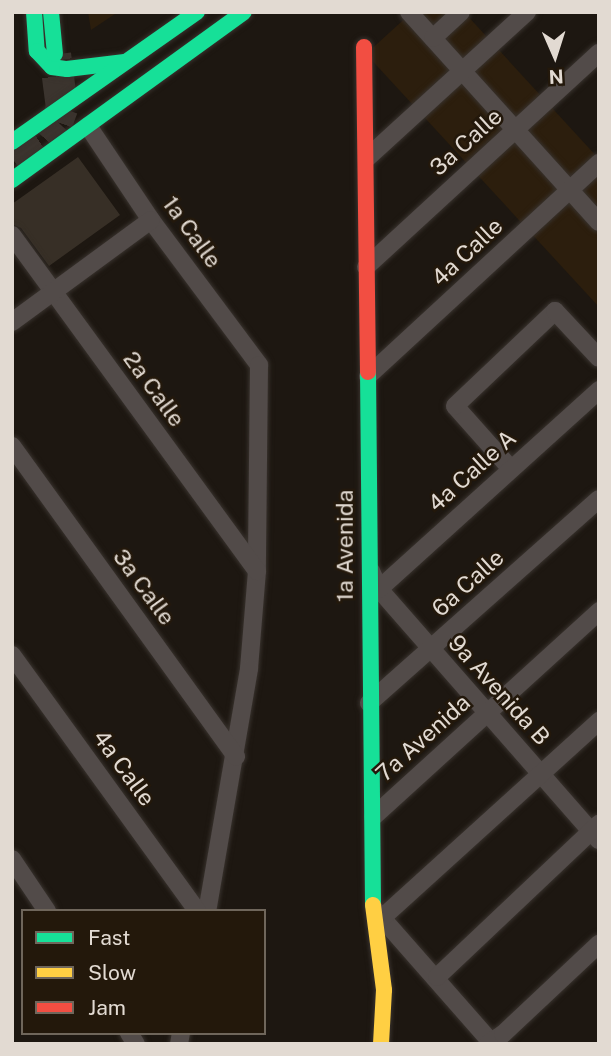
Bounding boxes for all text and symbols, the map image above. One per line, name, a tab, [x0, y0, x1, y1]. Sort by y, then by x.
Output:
north arrow	[520, 21, 590, 91]
text: N	[548, 66, 564, 88]
street label: 3a Calle	[424, 103, 508, 181]
street label: 1a Calle	[157, 191, 227, 273]
street label: 4a Calle	[426, 212, 508, 292]
street label: 2a Calle	[117, 346, 191, 432]
street label: 4a Calle A	[422, 424, 522, 518]
street label: 1a Avenida	[331, 490, 359, 602]
street label: 3a Calle	[107, 544, 181, 630]
street label: 6a Calle	[426, 544, 510, 622]
street label: 9a Avenida B	[442, 629, 556, 751]
street label: 7a Avenida	[370, 689, 476, 787]
street label: 4a Calle	[87, 725, 161, 811]
legend	[21, 909, 266, 1035]
text: Fast	[88, 925, 130, 950]
text: Slow	[88, 960, 136, 985]
text: Jam	[88, 995, 126, 1020]

